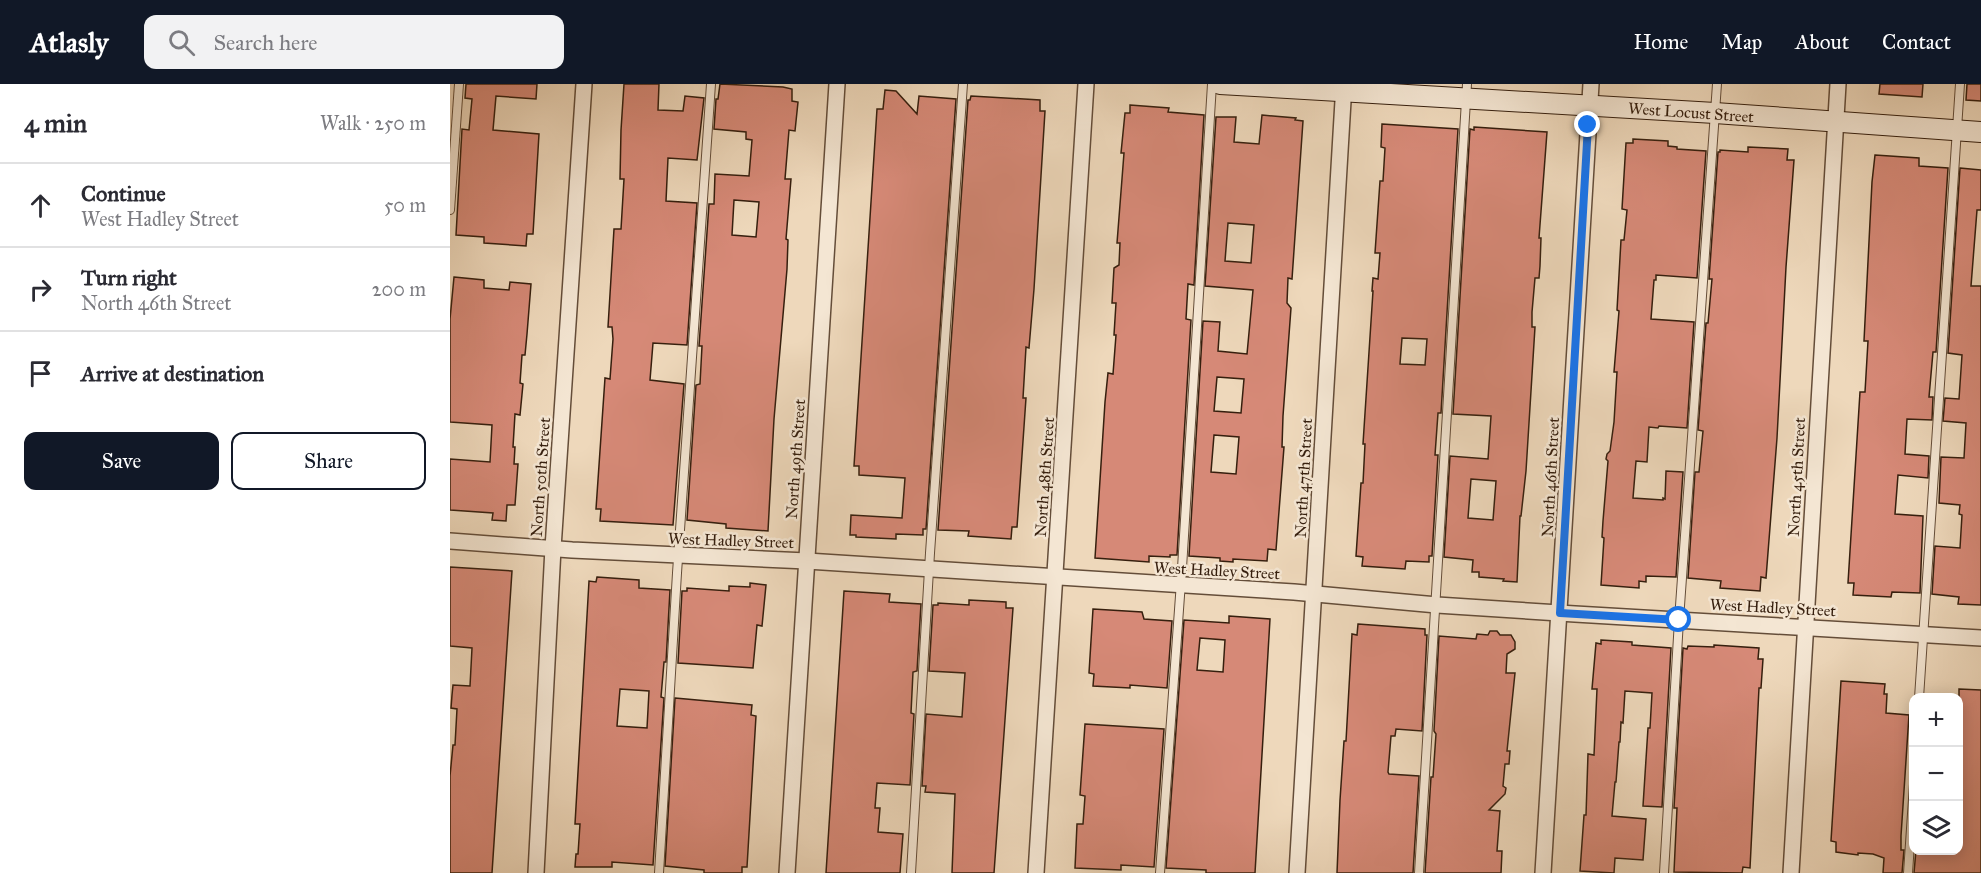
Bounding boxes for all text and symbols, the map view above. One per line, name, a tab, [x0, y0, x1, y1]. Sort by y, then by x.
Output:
search box	[144, 15, 564, 69]
text: Atlasly	[30, 25, 108, 60]
icon: search	[165, 26, 198, 59]
text: Search here	[213, 29, 317, 56]
text: Home	[1633, 29, 1688, 55]
text: Map	[1721, 29, 1762, 55]
text: About	[1795, 29, 1849, 55]
text: Contact	[1882, 29, 1951, 55]
street label: West Locust Street	[1627, 99, 1755, 126]
text: 4 min	[24, 107, 87, 139]
text: Walk · 250 m	[320, 111, 426, 135]
route end	[1574, 111, 1600, 137]
text: Continue	[81, 180, 166, 207]
icon: ahead	[24, 189, 57, 222]
text: 50 m	[384, 193, 426, 217]
text: West Hadley Street	[81, 207, 239, 231]
text: Turn right	[81, 264, 177, 291]
icon: right	[24, 273, 57, 306]
text: 200 m	[372, 277, 426, 301]
text: North 46th Street	[81, 291, 231, 315]
icon: arrive	[24, 357, 57, 390]
text: Arrive at destination	[81, 360, 264, 387]
street label: North 49th Street	[782, 398, 809, 520]
street label: North 50th Street	[527, 416, 554, 538]
street label: North 48th Street	[1031, 416, 1058, 538]
street label: North 46th Street	[1538, 416, 1563, 538]
street label: North 47th Street	[1291, 417, 1316, 538]
street label: North 45th Street	[1784, 417, 1809, 537]
button: Save	[24, 432, 219, 490]
button: Share	[231, 432, 426, 490]
street label: West Hadley Street	[668, 529, 795, 552]
street label: West Hadley Street	[1153, 558, 1281, 583]
street label: West Hadley Street	[1709, 595, 1837, 620]
route start	[1665, 606, 1691, 632]
map controls	[1909, 693, 1963, 855]
button: +	[1909, 693, 1963, 747]
button: −	[1909, 747, 1963, 801]
button: layers	[1909, 801, 1963, 855]

